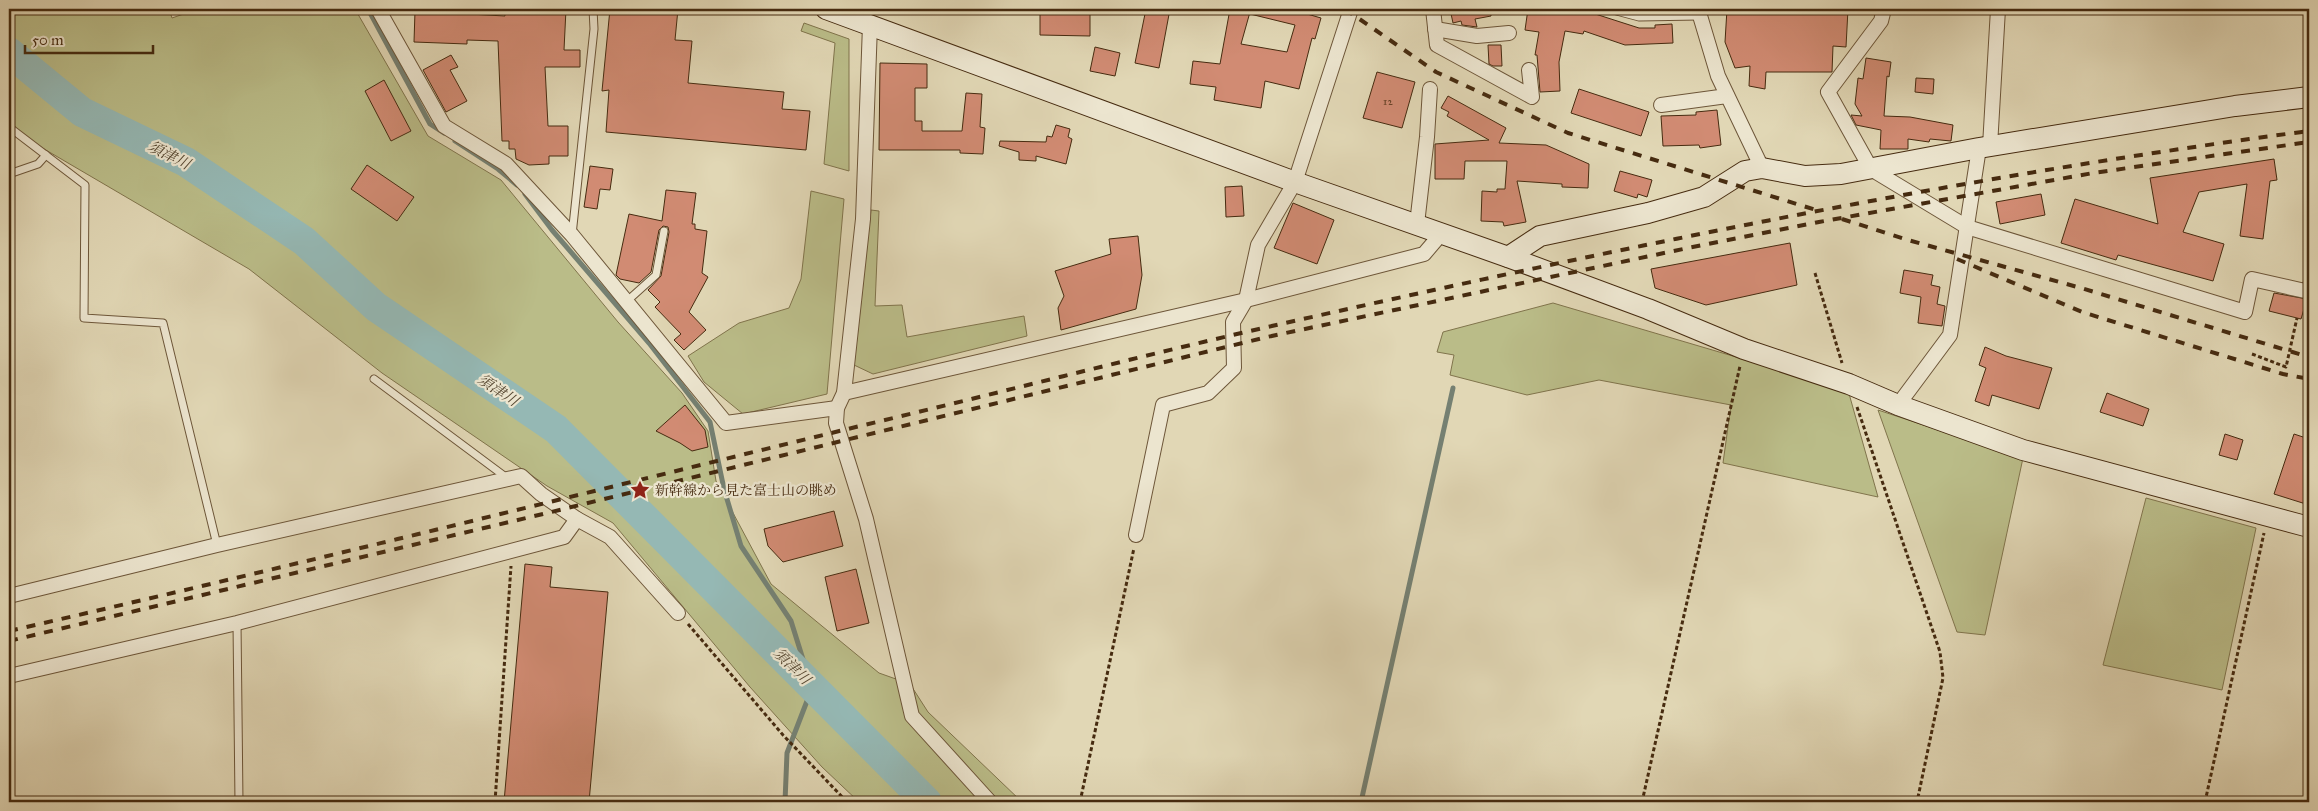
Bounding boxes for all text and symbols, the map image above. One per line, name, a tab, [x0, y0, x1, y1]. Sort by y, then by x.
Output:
scale bar	[25, 22, 152, 54]
text: 50 m	[32, 31, 64, 49]
house number: 12	[1383, 95, 1393, 108]
water label: 須津川	[145, 137, 195, 174]
water label: 須津川	[474, 370, 523, 411]
place icon: 新幹線から見た富士山の眺め	[629, 479, 651, 501]
place label: 新幹線から見た富士山の眺め	[655, 482, 837, 499]
water label: 須津川	[770, 644, 816, 690]

